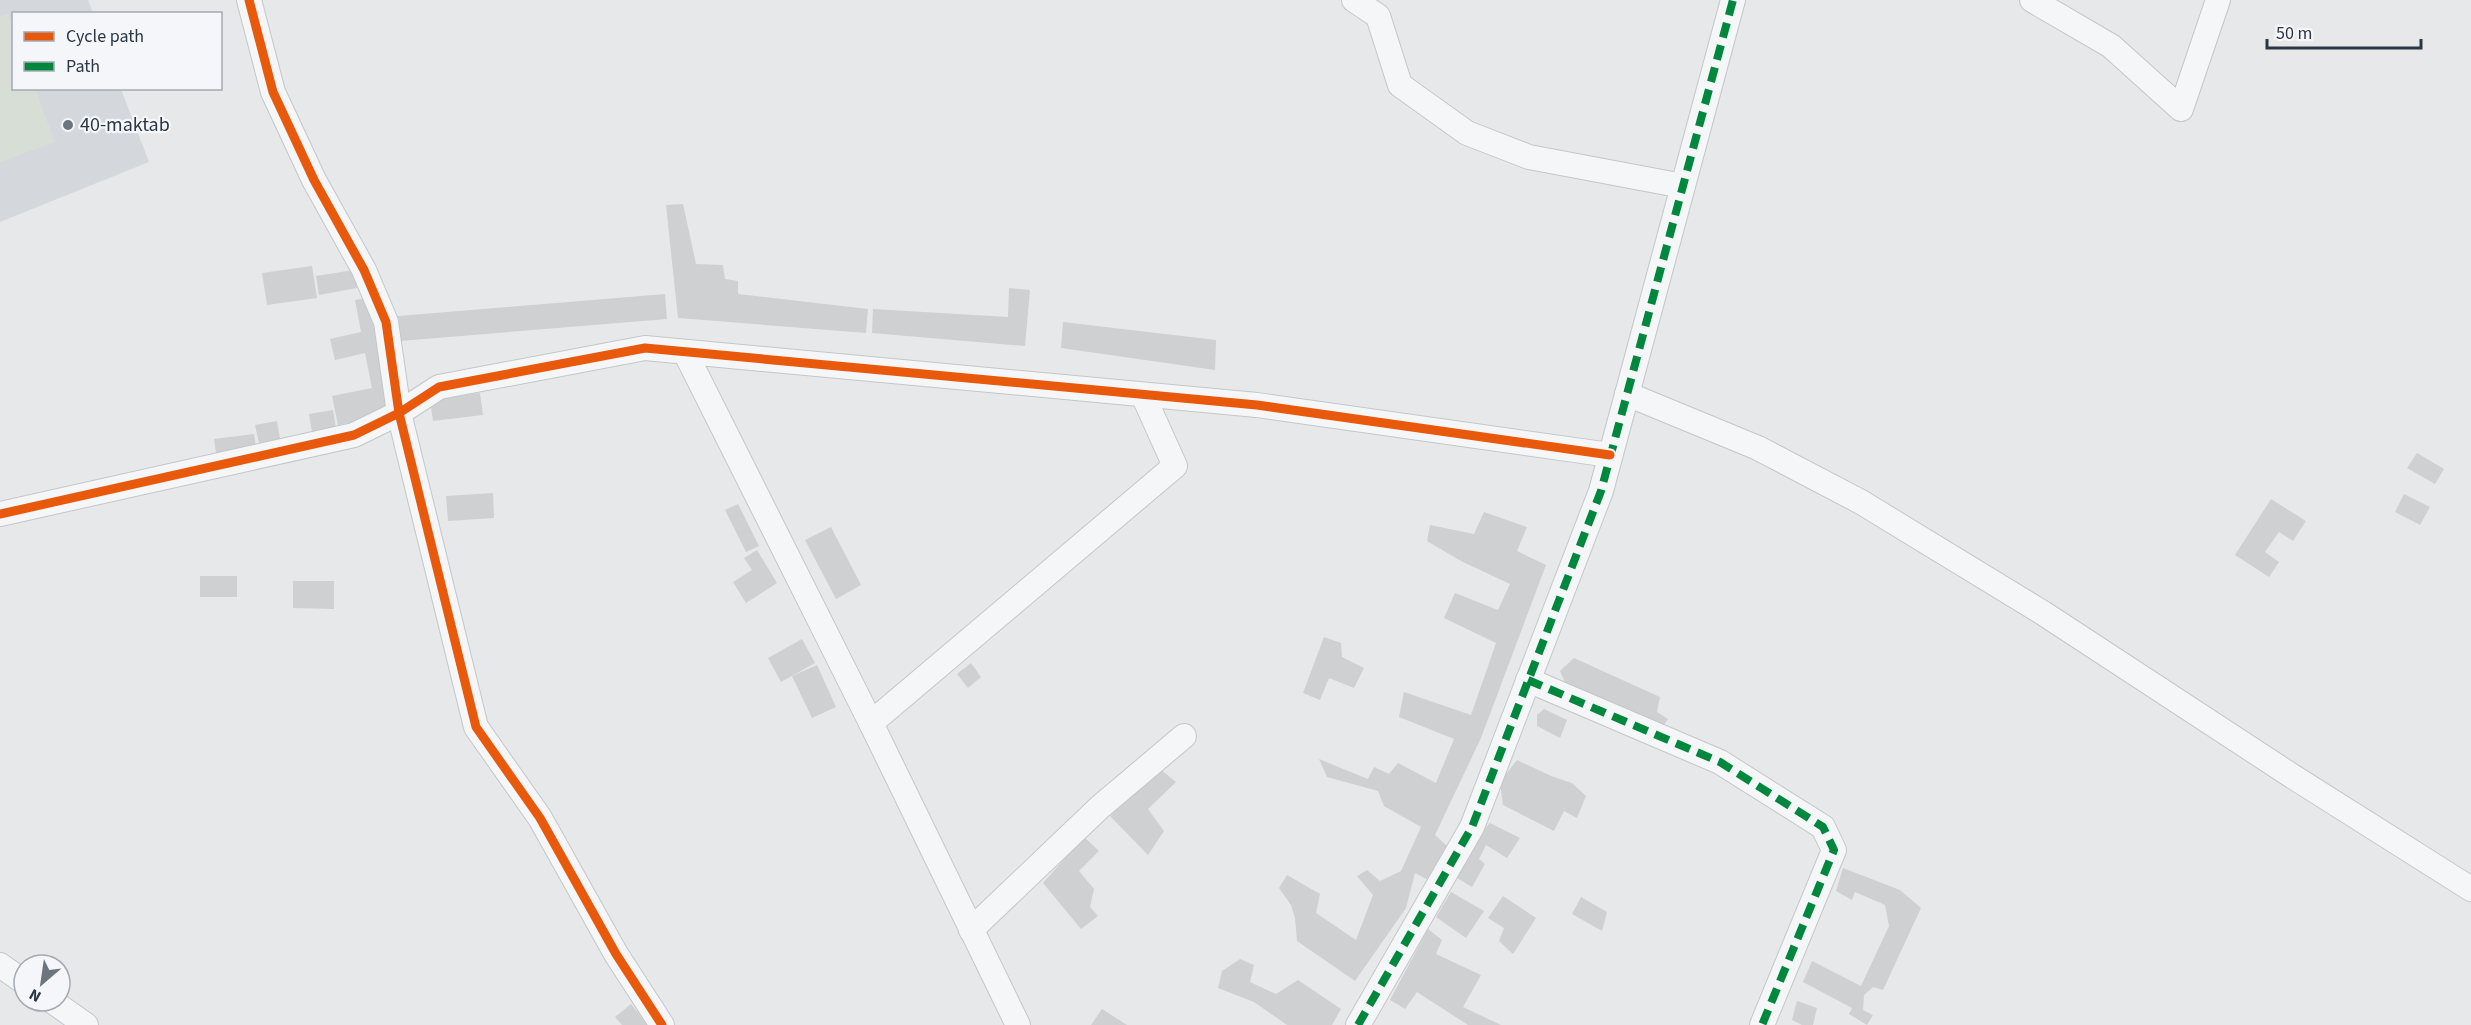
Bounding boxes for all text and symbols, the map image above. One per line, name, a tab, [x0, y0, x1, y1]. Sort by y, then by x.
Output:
legend	[12, 12, 222, 90]
scale bar	[2267, 12, 2422, 50]
text: 50 m	[2276, 21, 2312, 46]
text: Cycle path	[66, 24, 144, 49]
text: Path	[66, 54, 100, 79]
place label: 40-maktab	[80, 111, 170, 139]
marker: 40-maktab	[61, 118, 75, 132]
north arrow	[12, 953, 72, 1013]
text: N	[25, 983, 45, 1007]

